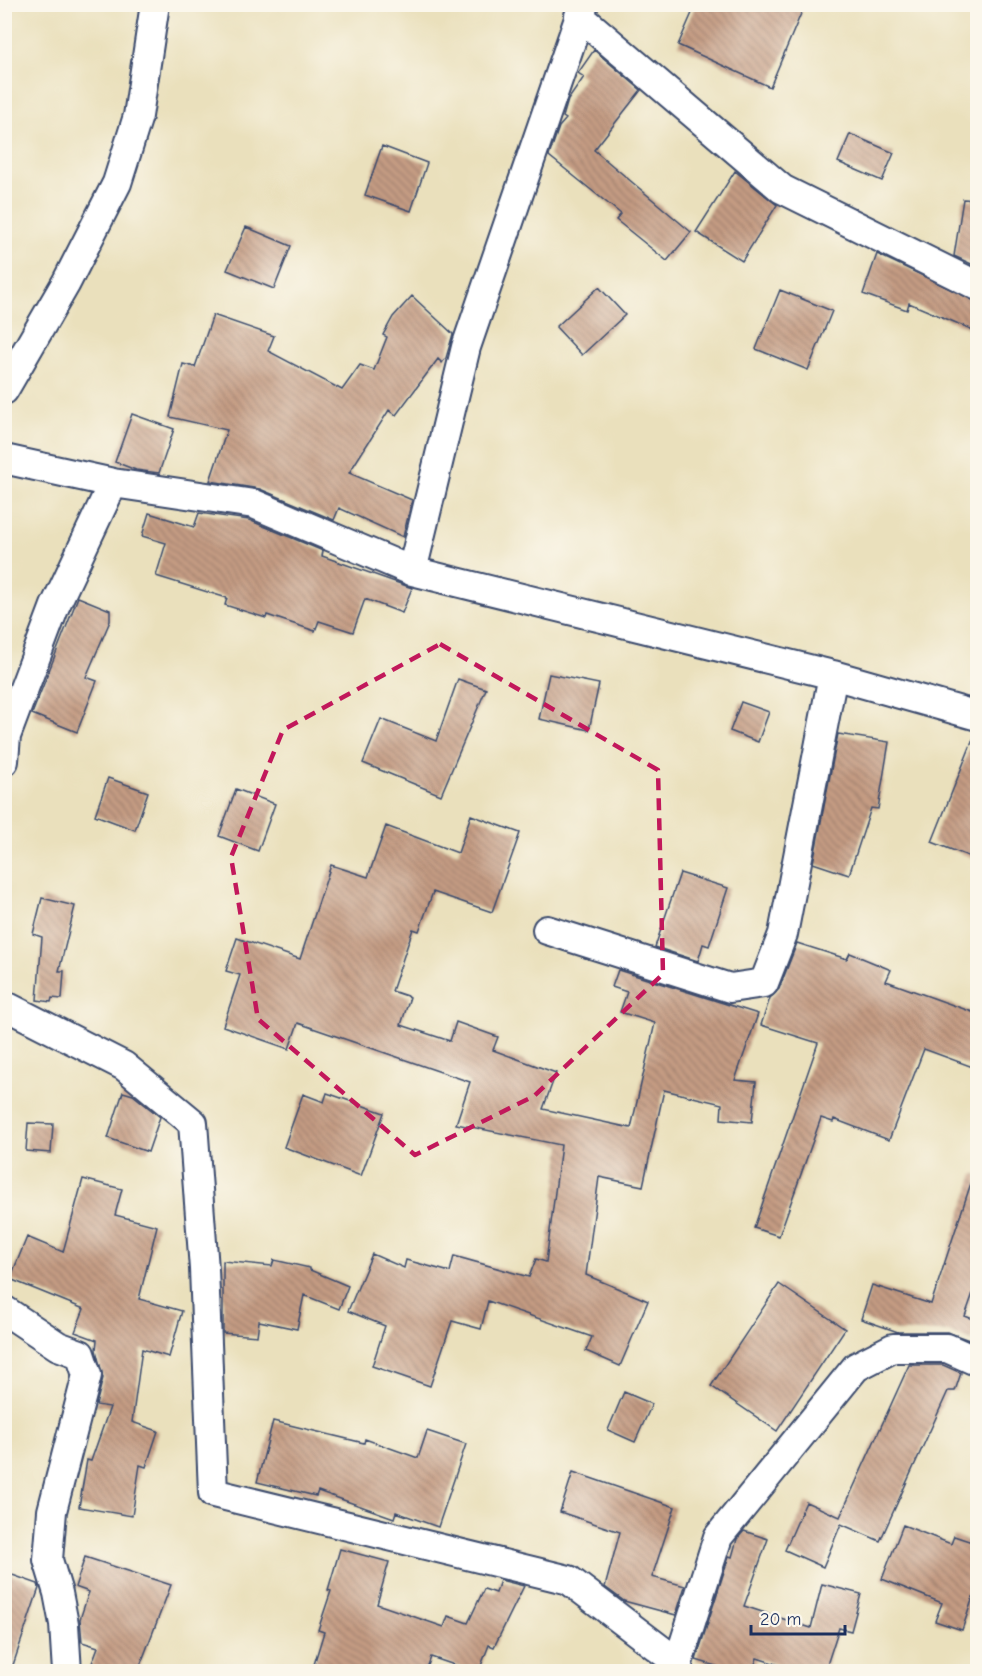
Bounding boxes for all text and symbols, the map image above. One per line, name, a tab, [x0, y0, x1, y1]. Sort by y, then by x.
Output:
scale bar	[751, 1598, 846, 1636]
text: 20 m	[760, 1609, 801, 1630]

